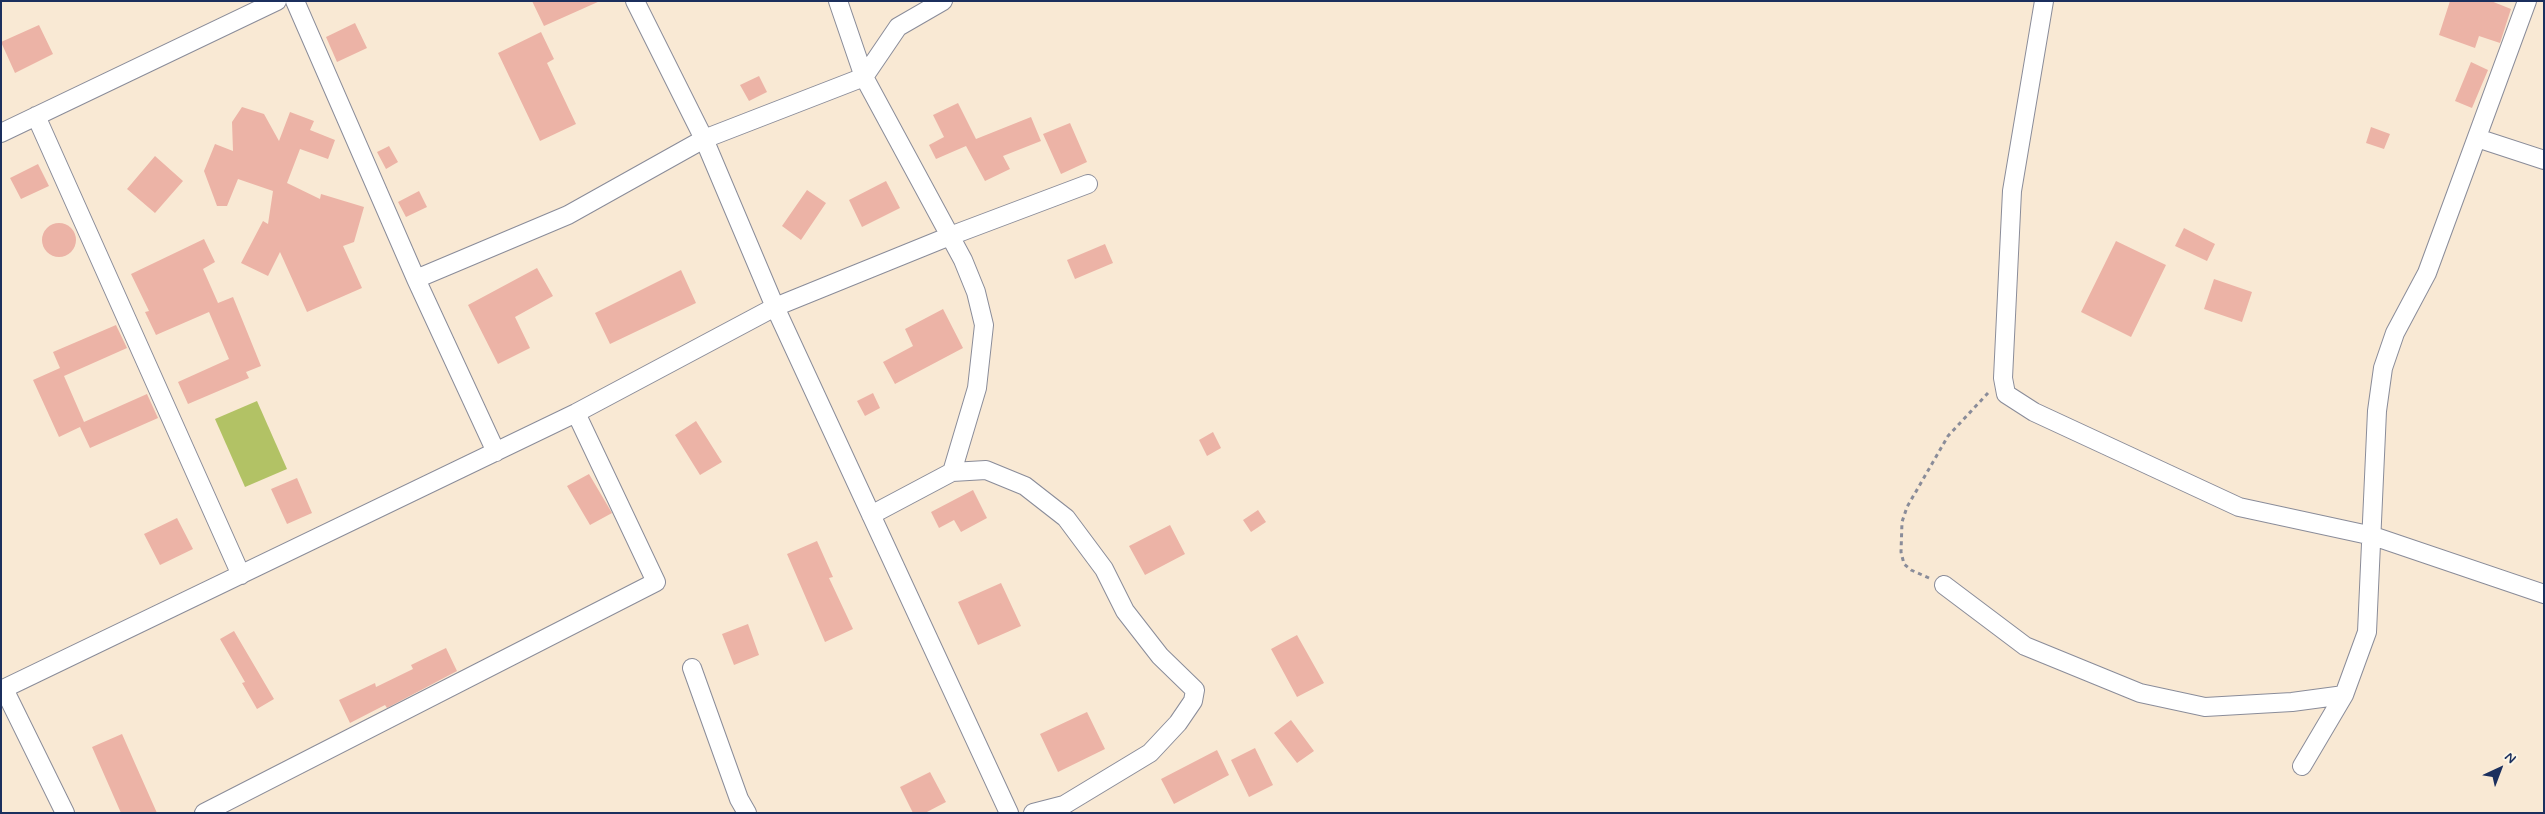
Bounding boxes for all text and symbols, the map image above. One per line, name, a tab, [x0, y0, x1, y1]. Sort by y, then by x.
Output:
north arrow	[2475, 744, 2525, 794]
text: N	[2501, 748, 2520, 768]

